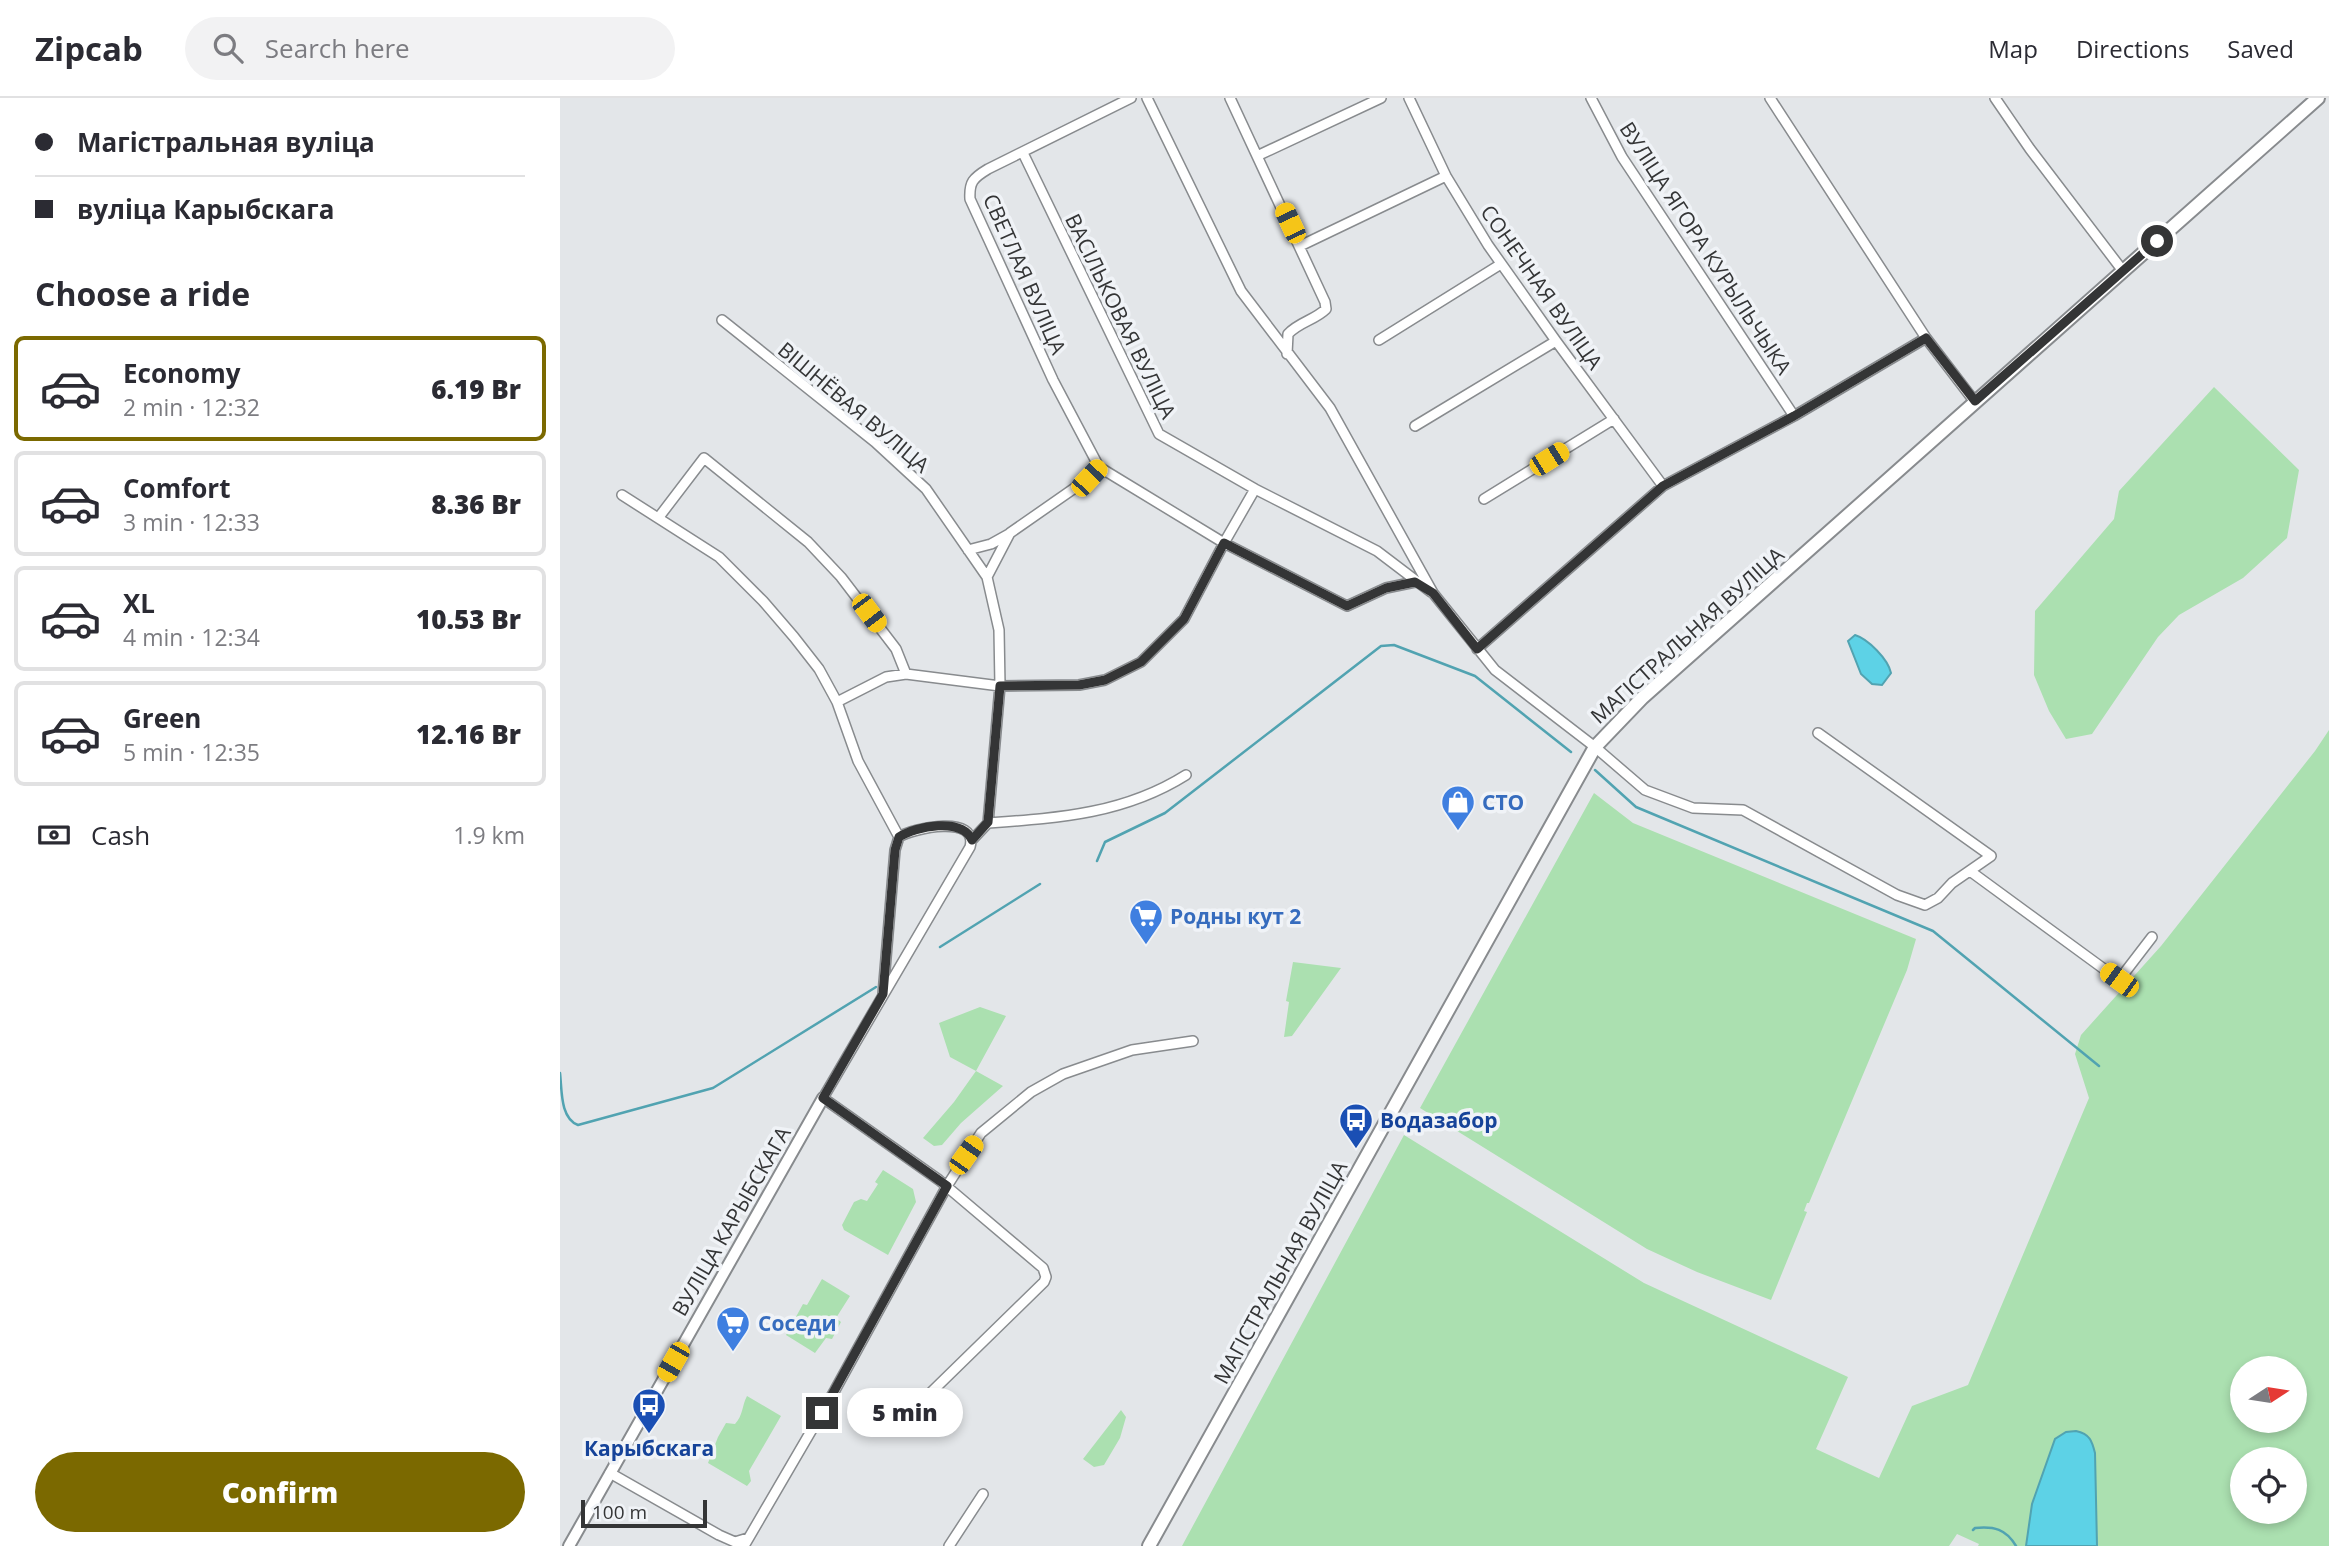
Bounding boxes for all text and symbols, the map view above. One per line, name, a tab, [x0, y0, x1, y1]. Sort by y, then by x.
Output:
search box	[185, 17, 675, 80]
text: Zipcab	[35, 26, 143, 71]
icon: search	[209, 29, 247, 67]
text: Search here	[265, 30, 410, 66]
text: Map	[1988, 32, 2038, 65]
text: Directions	[2076, 32, 2189, 65]
text: Saved	[2227, 32, 2294, 65]
street label: ВУЛІЦА ЯГОРА КУРЫЛЬЧЫКА	[1614, 116, 1799, 380]
text: Магістральная вуліца	[77, 124, 375, 160]
street label: СВЕТЛАЯ ВУЛІЦА	[977, 189, 1073, 359]
text: вуліца Карыбскага	[77, 191, 334, 227]
street label: СОНЕЧНАЯ ВУЛІЦА	[1475, 199, 1610, 375]
car	[1272, 200, 1309, 246]
street label: ВАСІЛЬКОВАЯ ВУЛІЦА	[1059, 209, 1183, 424]
route start	[2141, 225, 2173, 257]
text: Choose a ride	[35, 272, 250, 315]
street label: ВІШНЁВАЯ ВУЛІЦА	[772, 335, 936, 479]
text: Economy	[123, 355, 241, 391]
icon: car	[39, 357, 102, 420]
text: 6.19 Br	[431, 371, 521, 407]
text: 2 min · 12:32	[123, 391, 260, 423]
car	[1526, 439, 1573, 479]
car	[1067, 455, 1112, 501]
text: Comfort	[123, 470, 230, 506]
icon: car	[39, 472, 102, 535]
text: 8.36 Br	[431, 486, 521, 522]
text: 3 min · 12:33	[123, 506, 260, 538]
street label: МАГІСТРАЛЬНАЯ ВУЛІЦА	[1584, 540, 1790, 729]
text: XL	[123, 585, 155, 621]
icon: car	[39, 587, 102, 650]
car	[848, 590, 891, 636]
text: 10.53 Br	[416, 601, 521, 637]
text: 4 min · 12:34	[123, 621, 260, 653]
text: Green	[123, 700, 201, 736]
icon: car	[39, 702, 102, 765]
text: 12.16 Br	[416, 716, 521, 752]
text: 5 min · 12:35	[123, 736, 260, 768]
shop icon: СТО	[1439, 783, 1477, 832]
place label: СТО	[1482, 788, 1524, 816]
icon: cash	[35, 816, 73, 854]
text: Cash	[91, 817, 150, 853]
text: 1.9 km	[453, 819, 525, 851]
supermarket icon: Родны кут 2	[1127, 897, 1165, 946]
place label: Родны кут 2	[1170, 902, 1301, 930]
car	[2096, 959, 2143, 1001]
bus stop icon: Водазабор	[1337, 1101, 1375, 1150]
place label: Водазабор	[1380, 1106, 1497, 1134]
street label: ВУЛІЦА КАРЫБСКАГА	[665, 1121, 797, 1321]
car	[946, 1132, 987, 1178]
street label: МАГІСТРАЛЬНАЯ ВУЛІЦА	[1207, 1155, 1353, 1389]
supermarket icon: Соседи	[714, 1304, 752, 1353]
place label: Соседи	[758, 1309, 837, 1337]
car	[654, 1339, 693, 1385]
north arrow	[2230, 1356, 2306, 1433]
map controls	[2230, 1356, 2307, 1524]
bus stop icon: Карыбскага	[630, 1386, 668, 1435]
callout: 5 min	[846, 1388, 962, 1438]
text: 5 min	[872, 1396, 938, 1428]
route end	[806, 1397, 838, 1429]
place label: Карыбскага	[584, 1434, 714, 1462]
button: locate	[2230, 1447, 2307, 1524]
button: Confirm	[35, 1452, 525, 1532]
scale bar	[581, 1497, 707, 1529]
text: 100 m	[592, 1499, 647, 1525]

